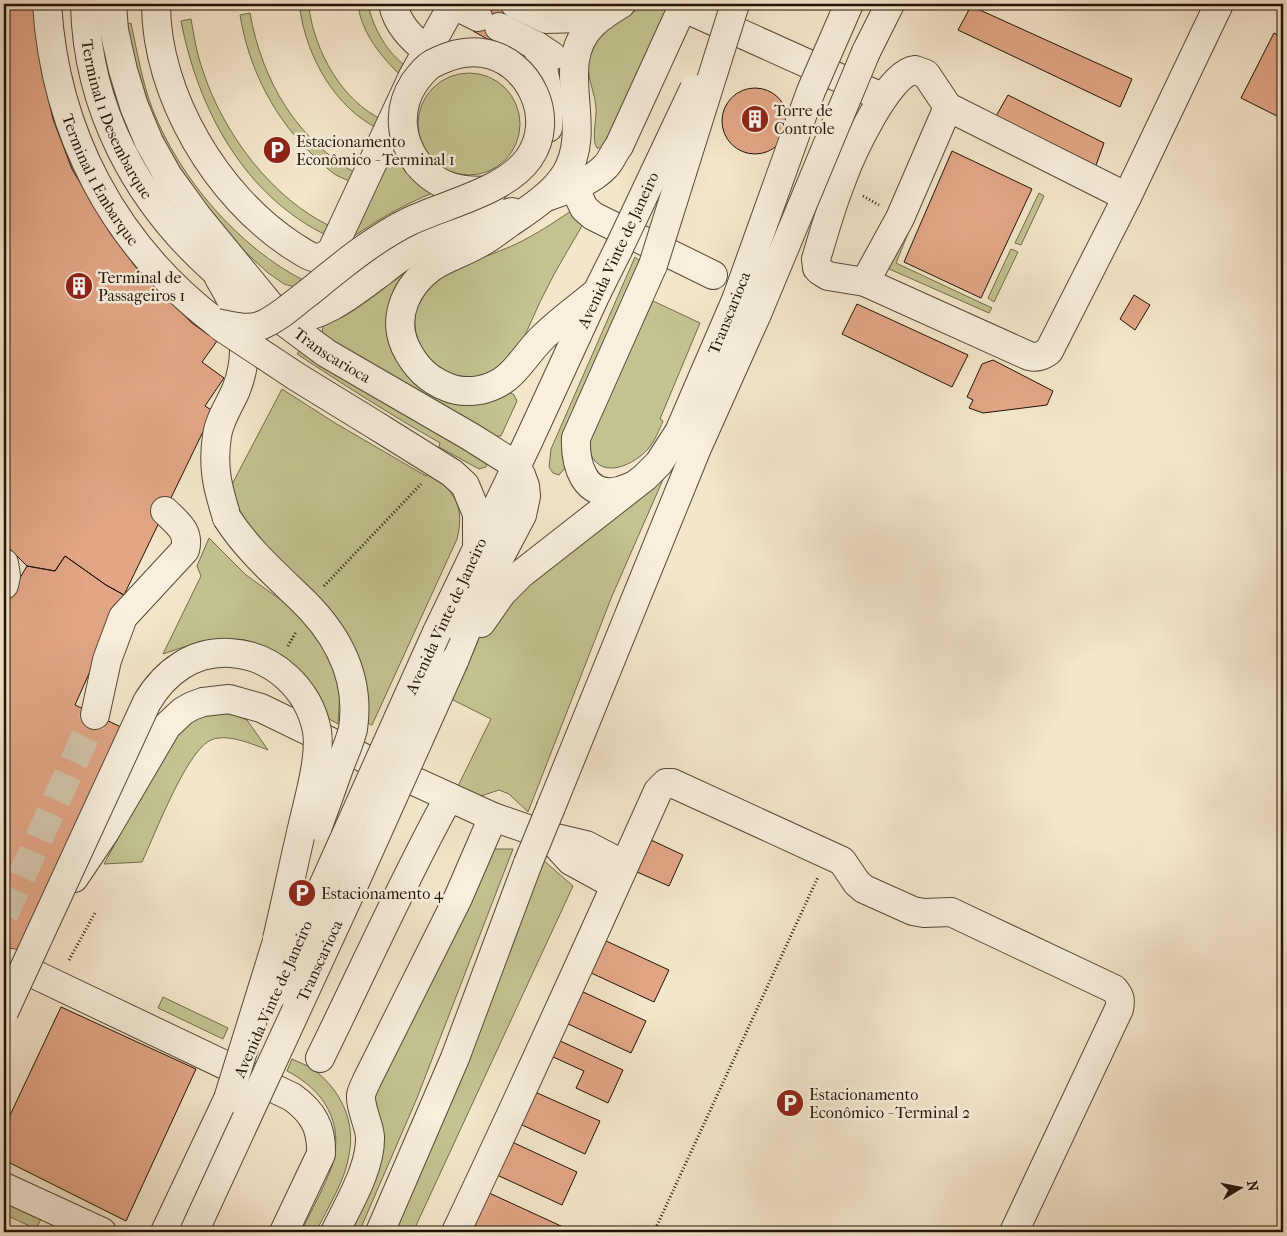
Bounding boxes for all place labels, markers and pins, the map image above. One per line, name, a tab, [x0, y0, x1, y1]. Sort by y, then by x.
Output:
place label: Torre de Controle	[774, 101, 835, 138]
building icon: Torre de Controle	[740, 104, 770, 134]
place label: Estacionamento Econômico - Terminal 1	[296, 132, 455, 169]
parking icon: Estacionamento Econômico - Terminal 1	[262, 135, 292, 165]
place label: Terminal de Passageiros 1	[98, 268, 185, 305]
building icon: Terminal de Passageiros 1	[64, 271, 94, 301]
parking icon: Estacionamento 4	[287, 878, 317, 908]
place label: Estacionamento 4	[321, 884, 444, 903]
place label: Estacionamento Econômico - Terminal 2	[809, 1085, 970, 1122]
parking icon: Estacionamento Econômico - Terminal 2	[775, 1088, 805, 1118]

